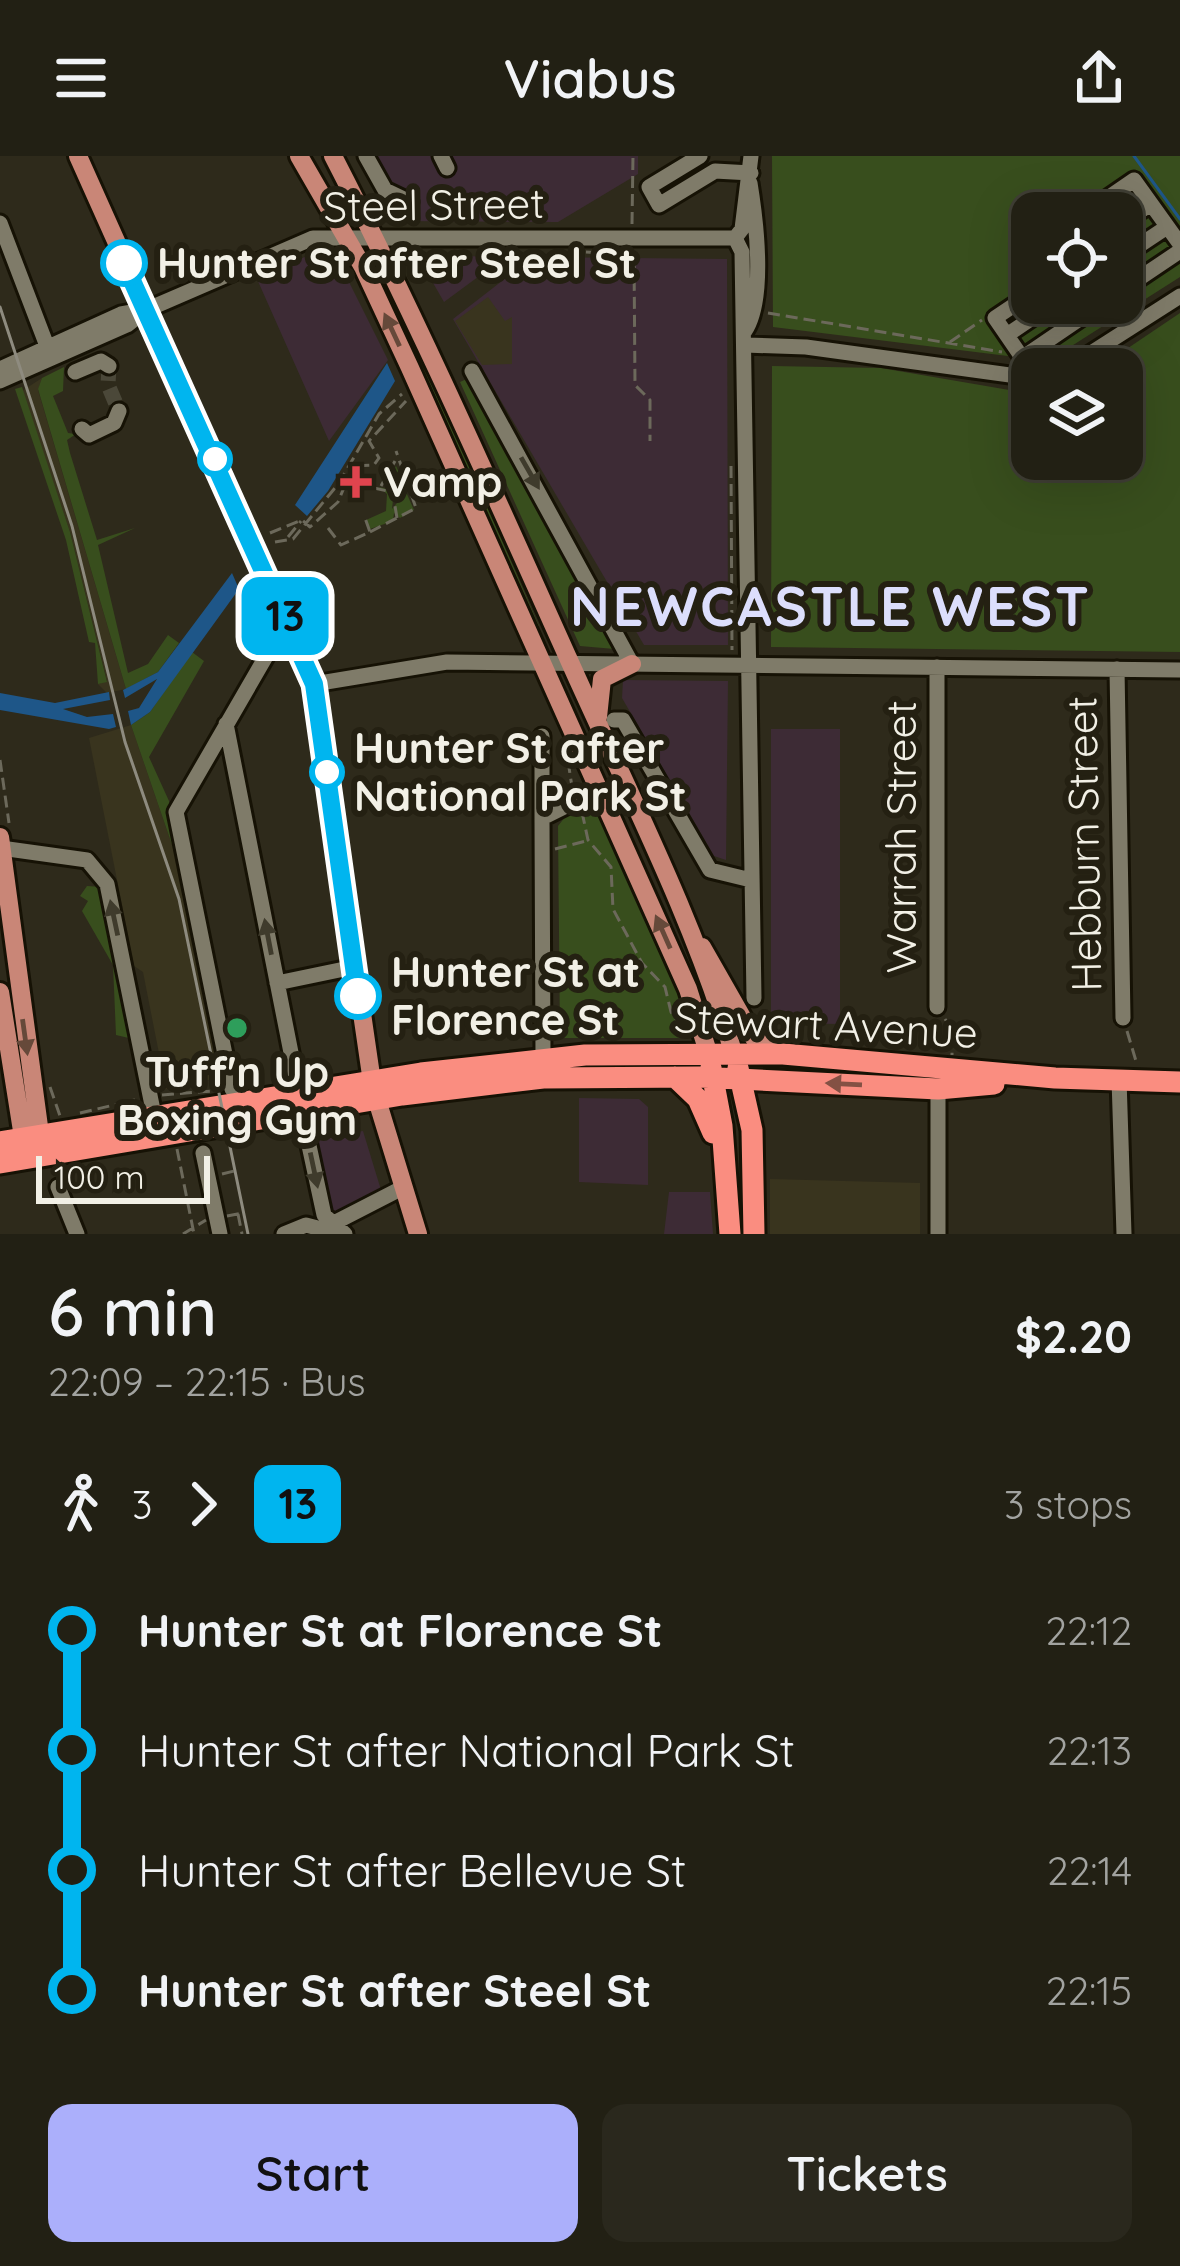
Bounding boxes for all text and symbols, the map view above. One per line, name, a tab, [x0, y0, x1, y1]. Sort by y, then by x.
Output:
text: Viabus	[503, 44, 677, 112]
icon: menu	[48, 45, 114, 111]
icon: share	[1066, 45, 1132, 111]
street label: Steel Street	[323, 176, 545, 233]
map controls	[1011, 192, 1143, 480]
button: locate	[1011, 192, 1143, 324]
place label: Hunter St after Steel St	[157, 236, 636, 289]
marker: Hunter St after Steel St	[102, 241, 146, 285]
one-way arrow	[382, 312, 402, 347]
button: layers	[1011, 348, 1143, 480]
unlabelled marker	[199, 443, 231, 475]
place label: Vamp	[383, 455, 502, 508]
one-way arrow	[519, 456, 540, 489]
marker: Vamp	[340, 466, 372, 498]
district label: NEWCASTLE WEST	[570, 572, 1092, 640]
line badge: 13	[231, 577, 339, 655]
text: 13	[266, 589, 304, 642]
street label: Hebburn Street	[1054, 696, 1113, 992]
street label: Warrah Street	[874, 700, 927, 974]
place label: Hunter St after National Park St	[354, 721, 687, 822]
marker: Hunter St after National Park St	[311, 756, 343, 788]
one-way arrow	[104, 898, 123, 936]
one-way arrow	[653, 914, 673, 949]
one-way arrow	[258, 918, 277, 956]
place label: Hunter St at Florence St	[391, 945, 640, 1046]
marker: Hunter St at Florence St	[336, 974, 380, 1018]
street label: Stewart Avenue	[673, 990, 979, 1059]
marker: Tuff'n Up Boxing Gym	[224, 1015, 250, 1041]
one-way arrow	[16, 1018, 35, 1056]
place label: Tuff'n Up Boxing Gym	[117, 1045, 357, 1146]
one-way arrow	[824, 1074, 862, 1093]
scale bar	[36, 1150, 210, 1203]
one-way arrow	[306, 1152, 325, 1190]
text: 100 m	[54, 1156, 145, 1197]
text: 6 min	[48, 1270, 217, 1353]
text: $2.20	[1015, 1308, 1132, 1364]
text: 22:09 – 22:15 · Bus	[48, 1357, 366, 1406]
icon: walk	[48, 1471, 114, 1537]
icon: forward	[170, 1471, 236, 1537]
text: 13	[278, 1477, 317, 1530]
text: 3	[132, 1480, 152, 1529]
text: 3 stops	[1004, 1480, 1132, 1529]
text: Hunter St at Florence St	[138, 1602, 662, 1658]
text: 22:12	[1045, 1606, 1132, 1655]
text: Hunter St after National Park St	[138, 1722, 795, 1778]
text: 22:13	[1047, 1726, 1132, 1775]
text: Hunter St after Bellevue St	[138, 1842, 686, 1898]
text: 22:14	[1047, 1846, 1132, 1895]
text: Hunter St after Steel St	[138, 1962, 651, 2018]
text: 22:15	[1046, 1966, 1132, 2015]
button: Start	[48, 2104, 578, 2242]
button: Tickets	[602, 2104, 1132, 2242]

